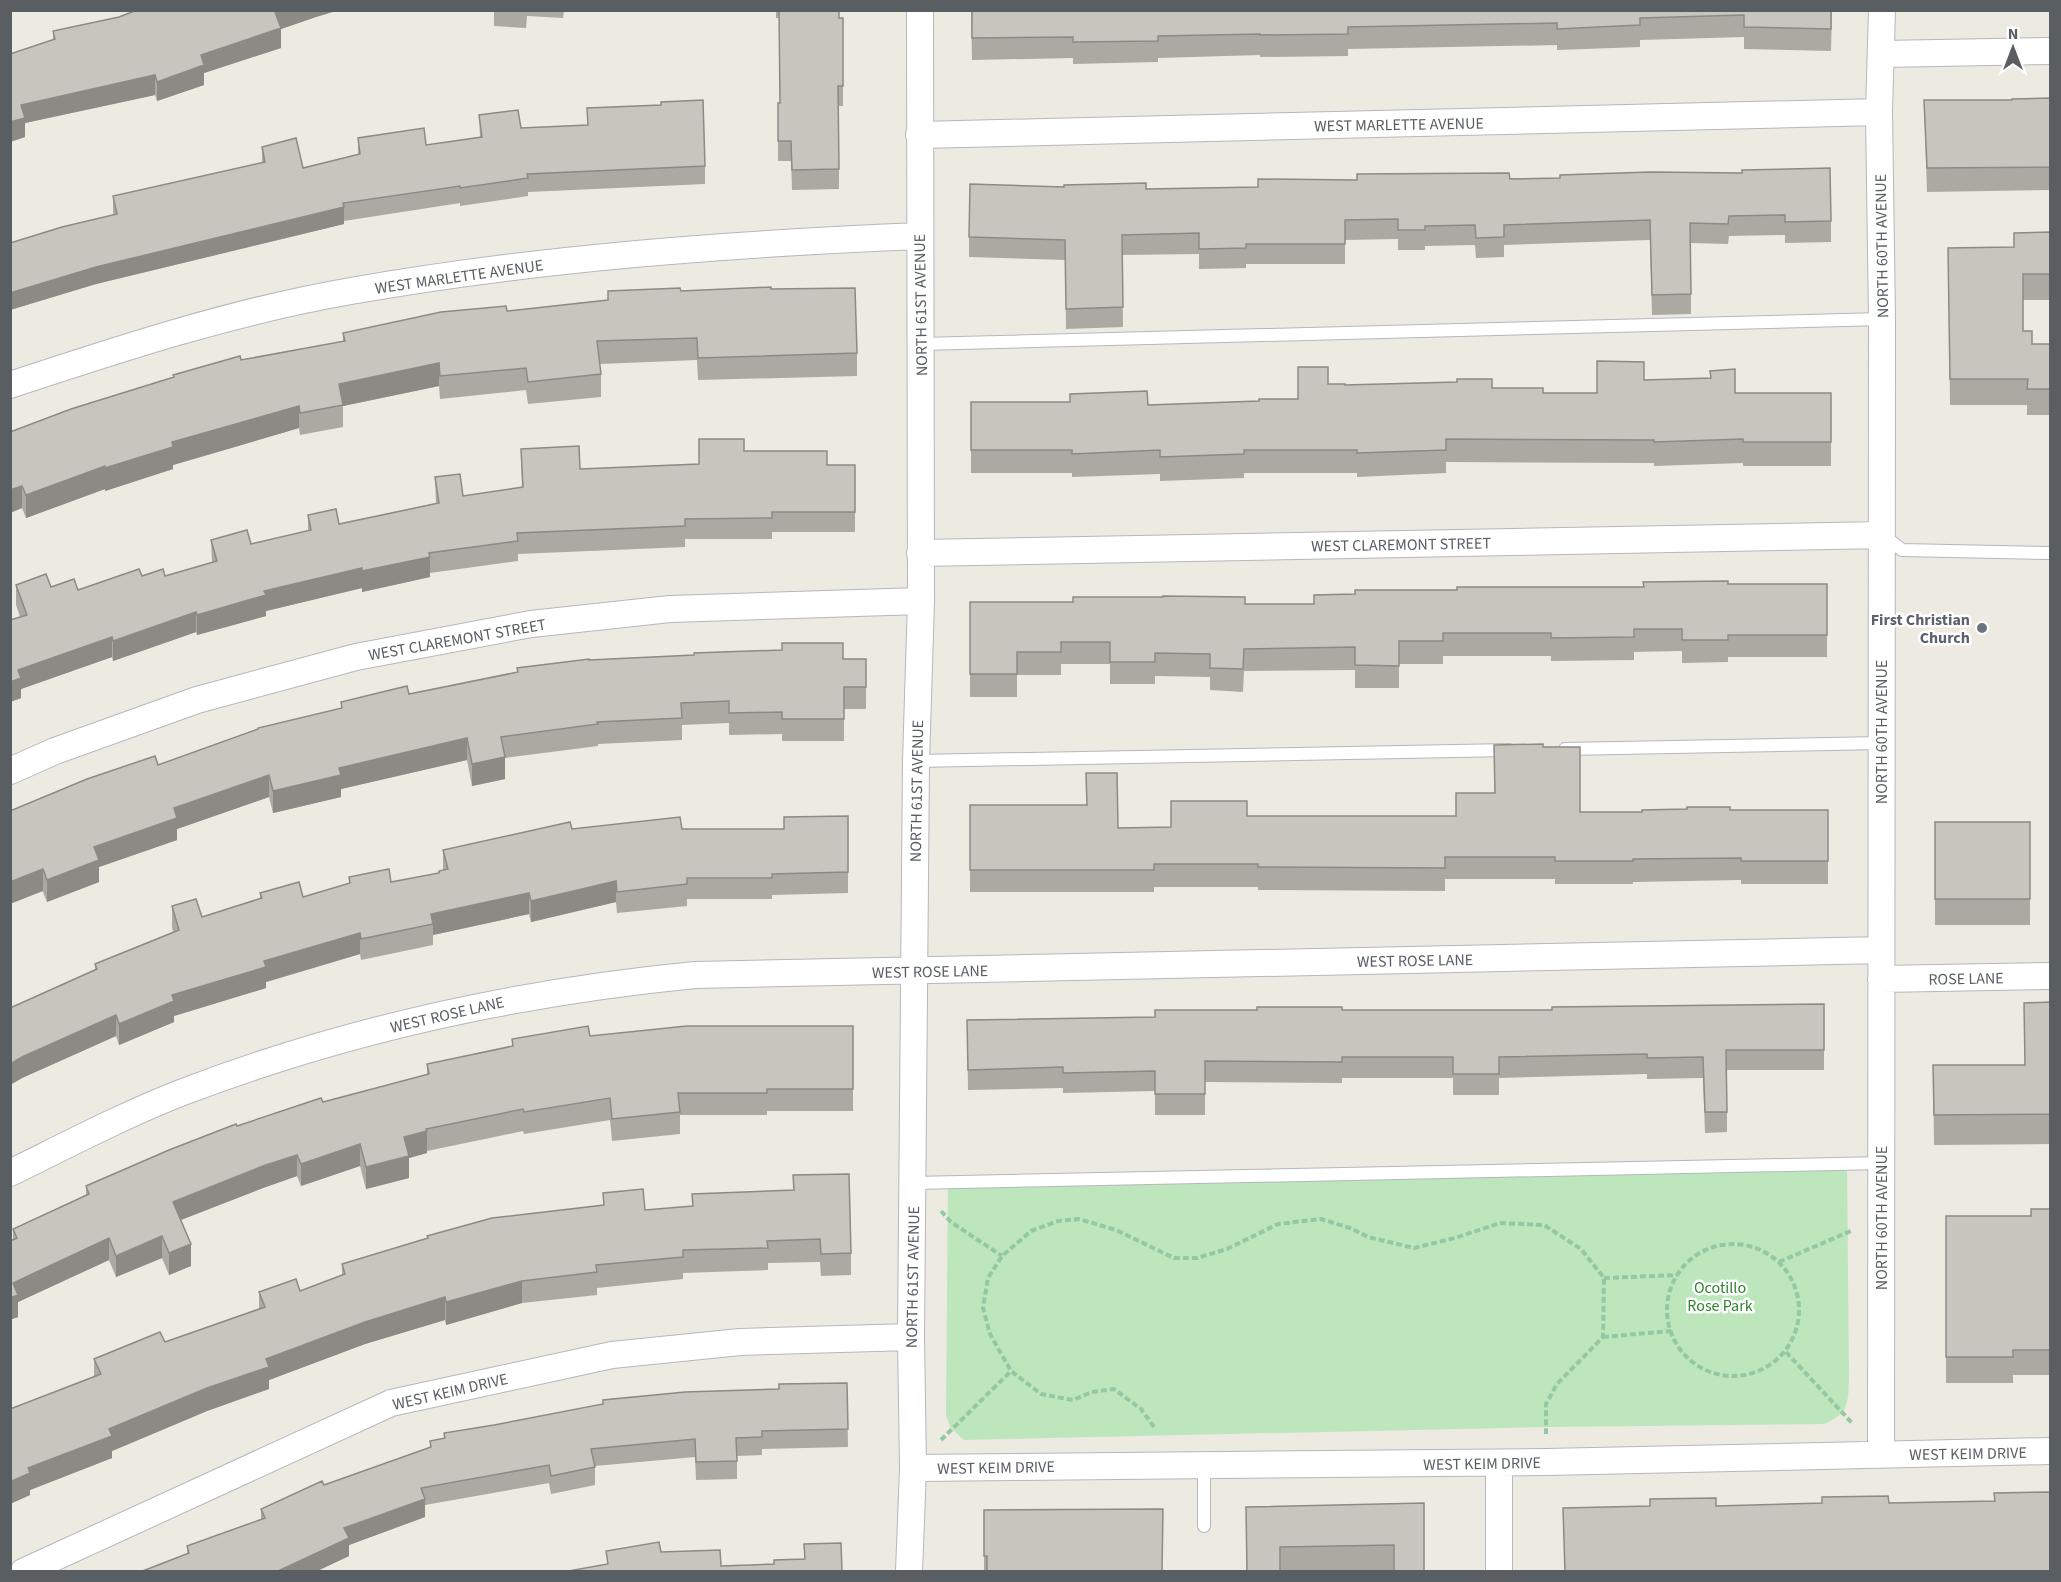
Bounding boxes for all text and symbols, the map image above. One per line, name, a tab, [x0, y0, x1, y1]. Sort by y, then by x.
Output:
north arrow	[1983, 18, 2043, 78]
text: N	[2008, 23, 2018, 45]
street label: WEST MARLETTE AVENUE	[1314, 113, 1484, 137]
street label: NORTH 60TH AVENUE	[1870, 174, 1894, 318]
street label: NORTH 61ST AVENUE	[909, 234, 933, 376]
street label: WEST MARLETTE AVENUE	[374, 254, 545, 300]
street label: WEST CLAREMONT STREET	[1311, 532, 1492, 558]
place label: First Christian Church	[1871, 609, 1970, 649]
street label: WEST CLAREMONT STREET	[367, 613, 548, 666]
marker: First Christian Church	[1975, 621, 1989, 635]
street label: NORTH 60TH AVENUE	[1871, 660, 1893, 804]
street label: NORTH 61ST AVENUE	[905, 720, 929, 862]
street label: WEST ROSE LANE	[1357, 949, 1473, 973]
street label: WEST ROSE LANE	[872, 960, 988, 984]
street label: ROSE LANE	[1928, 967, 2004, 991]
street label: WEST ROSE LANE	[388, 991, 506, 1039]
street label: NORTH 60TH AVENUE	[1871, 1146, 1893, 1290]
street label: NORTH 61ST AVENUE	[901, 1206, 925, 1348]
park label: Ocotillo Rose Park	[1687, 1277, 1753, 1317]
street label: WEST KEIM DRIVE	[390, 1368, 510, 1416]
street label: WEST KEIM DRIVE	[1909, 1442, 2027, 1466]
street label: WEST KEIM DRIVE	[1423, 1452, 1541, 1476]
street label: WEST KEIM DRIVE	[937, 1456, 1055, 1480]

